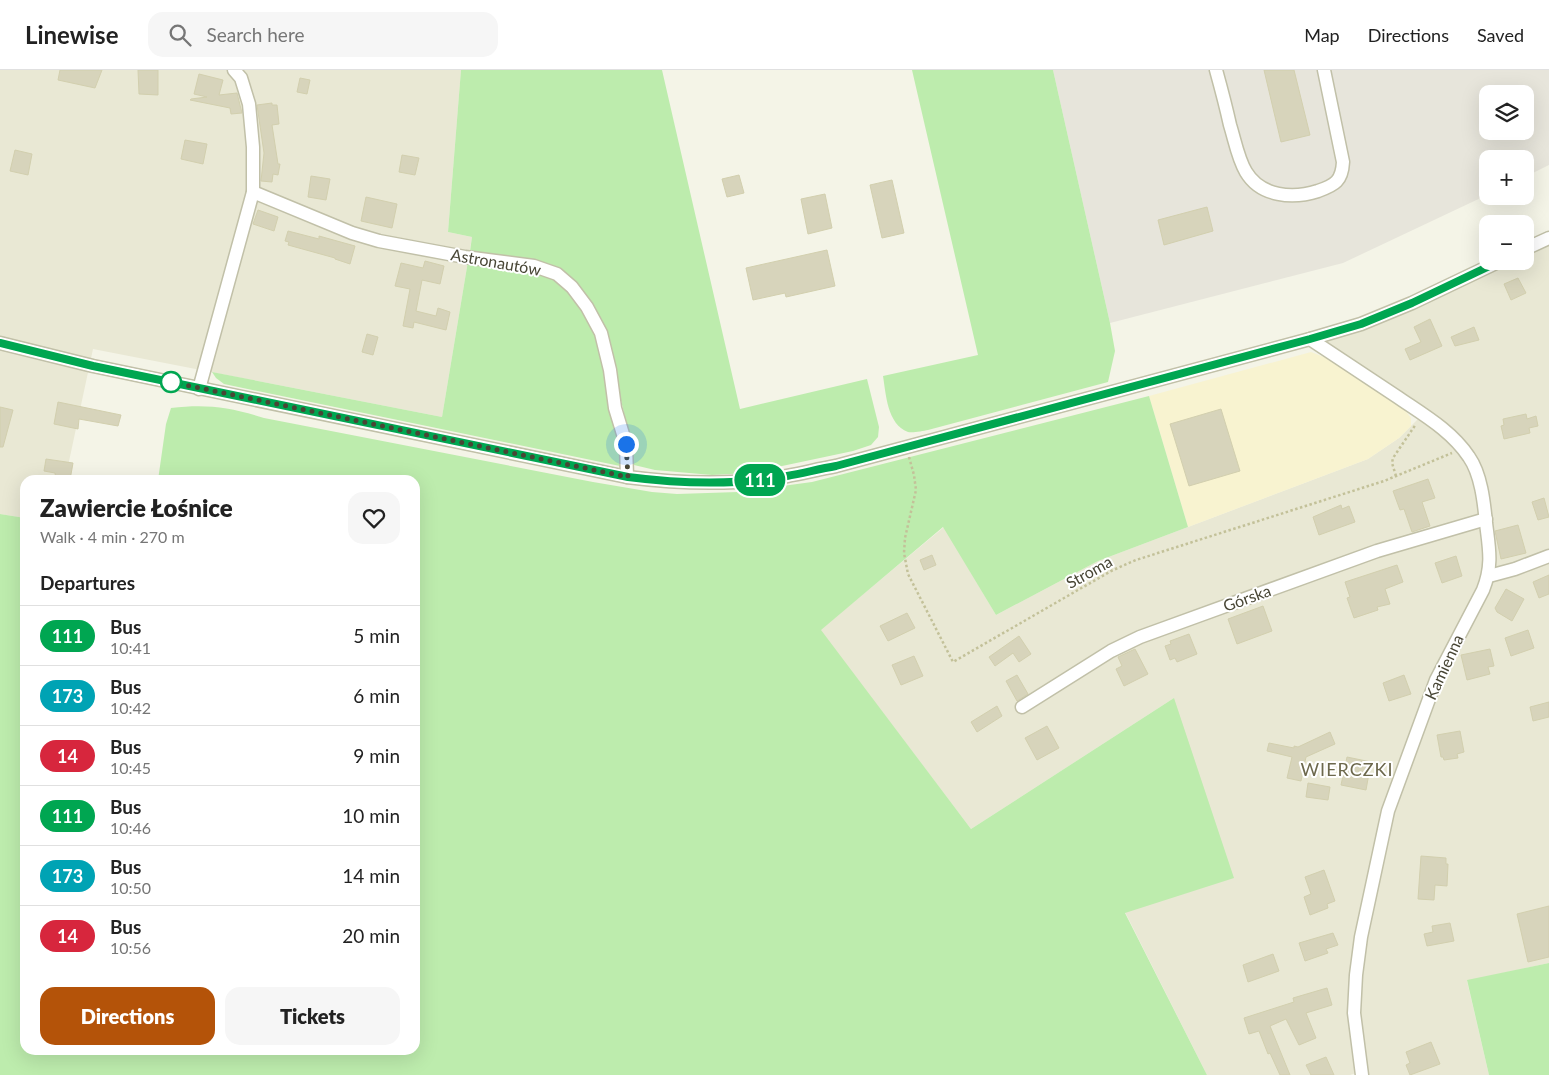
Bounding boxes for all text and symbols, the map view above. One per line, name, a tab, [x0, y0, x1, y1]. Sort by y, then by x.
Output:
search box	[148, 12, 498, 57]
text: Linewise	[25, 20, 118, 49]
icon: search	[166, 21, 194, 49]
text: Search here	[206, 23, 304, 46]
text: Map	[1304, 24, 1340, 46]
text: Directions	[1368, 24, 1449, 46]
text: Saved	[1477, 24, 1524, 46]
map controls	[1479, 85, 1534, 270]
button: layers	[1479, 85, 1534, 140]
button: +	[1479, 150, 1534, 205]
button: −	[1479, 215, 1534, 270]
street label: Astronautów	[450, 244, 543, 279]
unlabelled marker	[160, 371, 182, 393]
your location	[614, 432, 639, 457]
line badge: 111	[731, 464, 789, 496]
text: 111	[744, 469, 776, 491]
button: heart	[348, 492, 400, 544]
text: Zawiercie Łośnice	[40, 493, 233, 522]
text: Walk · 4 min · 270 m	[40, 527, 185, 546]
street label: Stroma	[1062, 551, 1115, 592]
text: Departures	[40, 571, 135, 594]
street label: Górska	[1220, 580, 1273, 615]
text: Bus	[110, 615, 141, 638]
text: 5 min	[353, 624, 400, 647]
text: 111	[52, 625, 83, 647]
street label: Kamienna	[1420, 631, 1467, 702]
text: 10:41	[110, 638, 151, 657]
text: Bus	[110, 675, 141, 698]
text: 6 min	[353, 684, 400, 707]
text: 173	[52, 685, 83, 707]
text: 10:42	[110, 698, 151, 717]
text: Bus	[110, 735, 141, 758]
text: 9 min	[353, 744, 400, 767]
text: 14	[57, 745, 78, 767]
text: 10:45	[110, 758, 151, 777]
district label: WIERCZKI	[1300, 758, 1394, 780]
text: Bus	[110, 795, 141, 818]
text: 10 min	[342, 804, 400, 827]
text: 111	[52, 805, 83, 827]
text: 10:46	[110, 818, 151, 837]
text: Bus	[110, 855, 141, 878]
text: 14 min	[342, 864, 400, 887]
text: 173	[52, 865, 83, 887]
text: 10:50	[110, 878, 151, 897]
text: Bus	[110, 915, 141, 938]
text: 20 min	[342, 924, 400, 947]
text: 14	[57, 925, 78, 947]
text: 10:56	[110, 938, 151, 957]
button: Directions	[40, 987, 215, 1045]
button: Tickets	[225, 987, 400, 1045]

